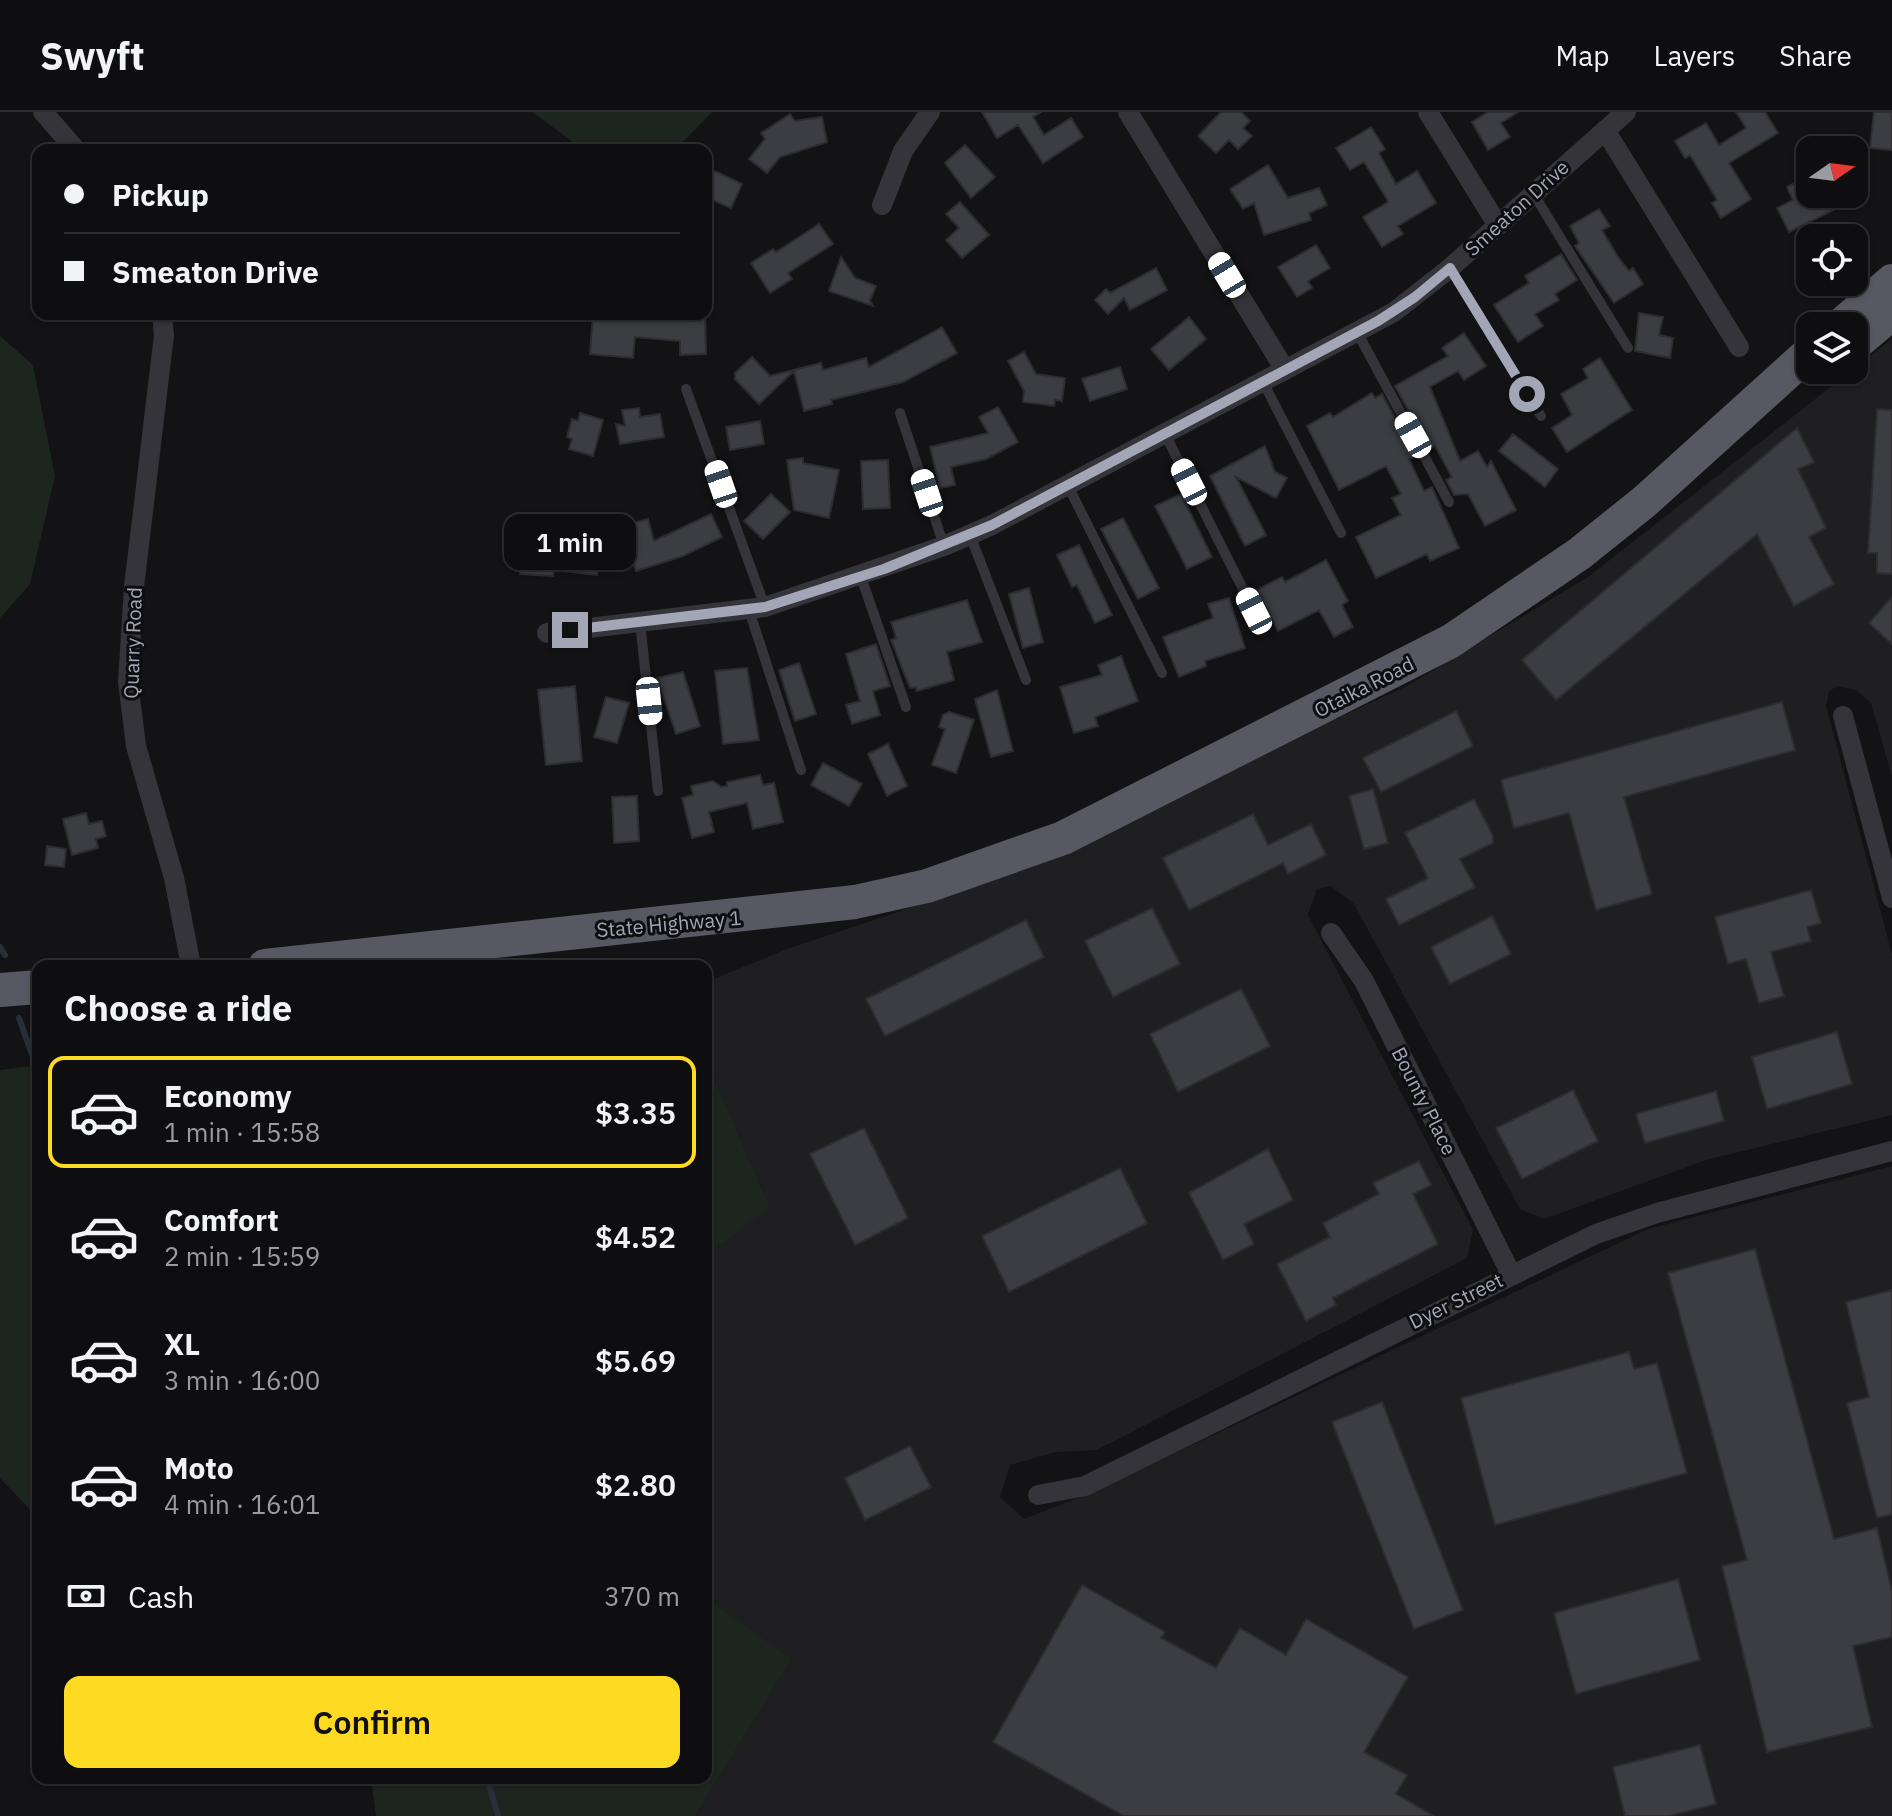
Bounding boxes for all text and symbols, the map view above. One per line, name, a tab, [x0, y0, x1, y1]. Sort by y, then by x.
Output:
text: Swyft	[40, 31, 145, 80]
text: Map	[1555, 37, 1609, 74]
text: Layers	[1653, 37, 1735, 74]
text: Share	[1779, 37, 1852, 74]
north arrow	[1796, 136, 1868, 208]
map controls	[1796, 136, 1868, 384]
street label: Smeaton Drive	[1459, 154, 1575, 262]
text: Pickup	[112, 175, 209, 214]
button: locate	[1796, 224, 1868, 296]
car	[1204, 248, 1250, 302]
text: Smeaton Drive	[112, 252, 319, 291]
button: layers	[1796, 312, 1868, 384]
route start	[1509, 376, 1545, 412]
car	[1391, 408, 1435, 462]
car	[1167, 455, 1211, 509]
car	[702, 457, 740, 511]
car	[908, 466, 946, 520]
callout: 1 min	[504, 514, 636, 570]
text: 1 min	[536, 525, 604, 559]
car	[1232, 584, 1276, 638]
street label: Quarry Road	[117, 587, 148, 699]
route end	[552, 612, 588, 648]
street label: Otaika Road	[1309, 650, 1418, 723]
car	[635, 676, 663, 726]
street label: State Highway 1	[595, 904, 743, 943]
text: Choose a ride	[64, 984, 292, 1031]
street label: Bounty Place	[1386, 1042, 1463, 1159]
icon: car	[68, 1076, 140, 1148]
text: Economy	[164, 1076, 292, 1115]
text: $3.35	[595, 1093, 676, 1132]
text: 1 min · 15:58	[164, 1115, 320, 1149]
icon: car	[68, 1200, 140, 1272]
text: Comfort	[164, 1200, 279, 1239]
text: $4.52	[595, 1217, 676, 1256]
text: 2 min · 15:59	[164, 1239, 320, 1273]
street label: Dyer Street	[1404, 1266, 1507, 1335]
icon: car	[68, 1324, 140, 1396]
text: XL	[164, 1324, 200, 1363]
text: $5.69	[595, 1341, 676, 1380]
text: 3 min · 16:00	[164, 1363, 320, 1397]
icon: car	[68, 1448, 140, 1520]
text: Moto	[164, 1448, 234, 1487]
text: $2.80	[595, 1465, 676, 1504]
text: 4 min · 16:01	[164, 1487, 320, 1521]
icon: cash	[64, 1574, 108, 1618]
text: Cash	[128, 1577, 194, 1616]
text: 370 m	[604, 1579, 680, 1613]
button: Confirm	[64, 1676, 680, 1768]

